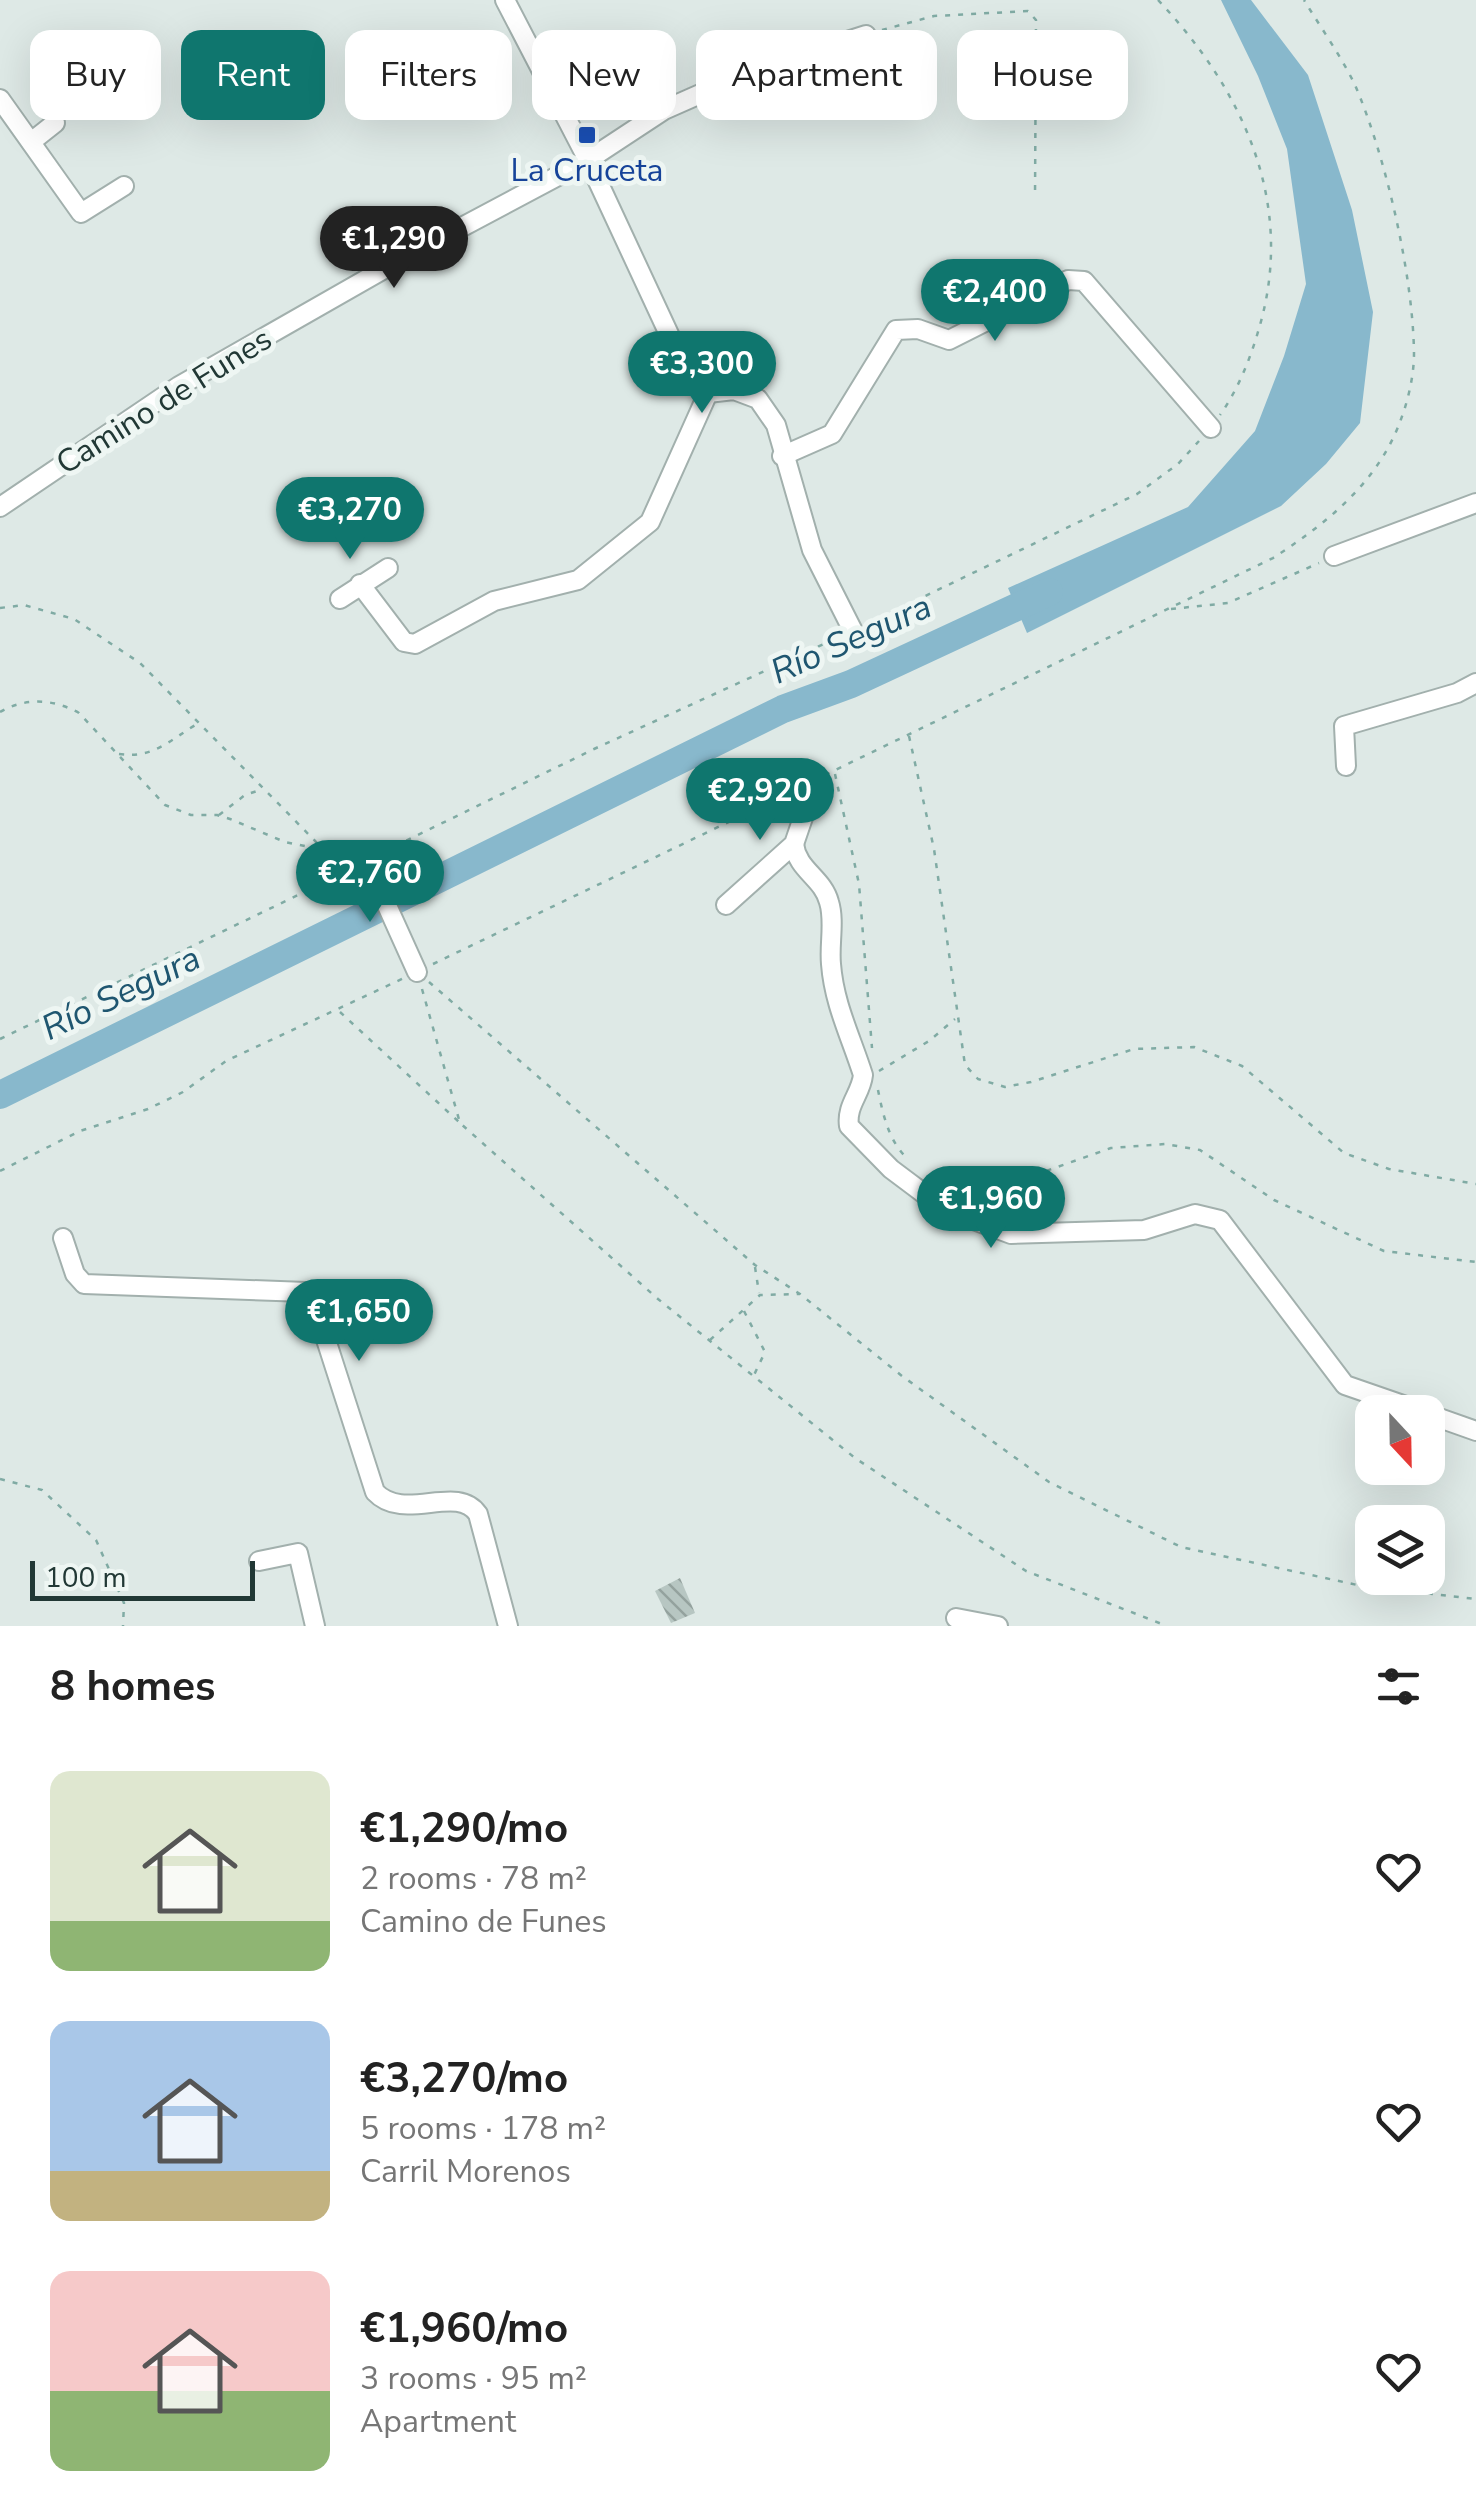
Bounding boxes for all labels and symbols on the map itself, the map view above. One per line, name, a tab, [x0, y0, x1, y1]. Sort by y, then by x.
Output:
marker: La Cruceta	[576, 124, 598, 146]
place label: La Cruceta	[510, 149, 664, 192]
pin: €1,290	[313, 206, 475, 291]
pin: €2,400	[914, 259, 1076, 344]
street label: Camino de Funes	[48, 317, 280, 485]
pin: €3,300	[621, 331, 783, 416]
pin: €3,270	[269, 477, 431, 562]
water label: Río Segura	[763, 583, 939, 695]
pin: €2,920	[679, 758, 841, 843]
pin: €2,760	[289, 840, 451, 925]
water label: Río Segura	[34, 934, 208, 1052]
pin: €1,960	[910, 1166, 1072, 1251]
pin: €1,650	[278, 1279, 440, 1364]
north arrow	[1355, 1395, 1445, 1485]
scale bar	[30, 1556, 255, 1600]

